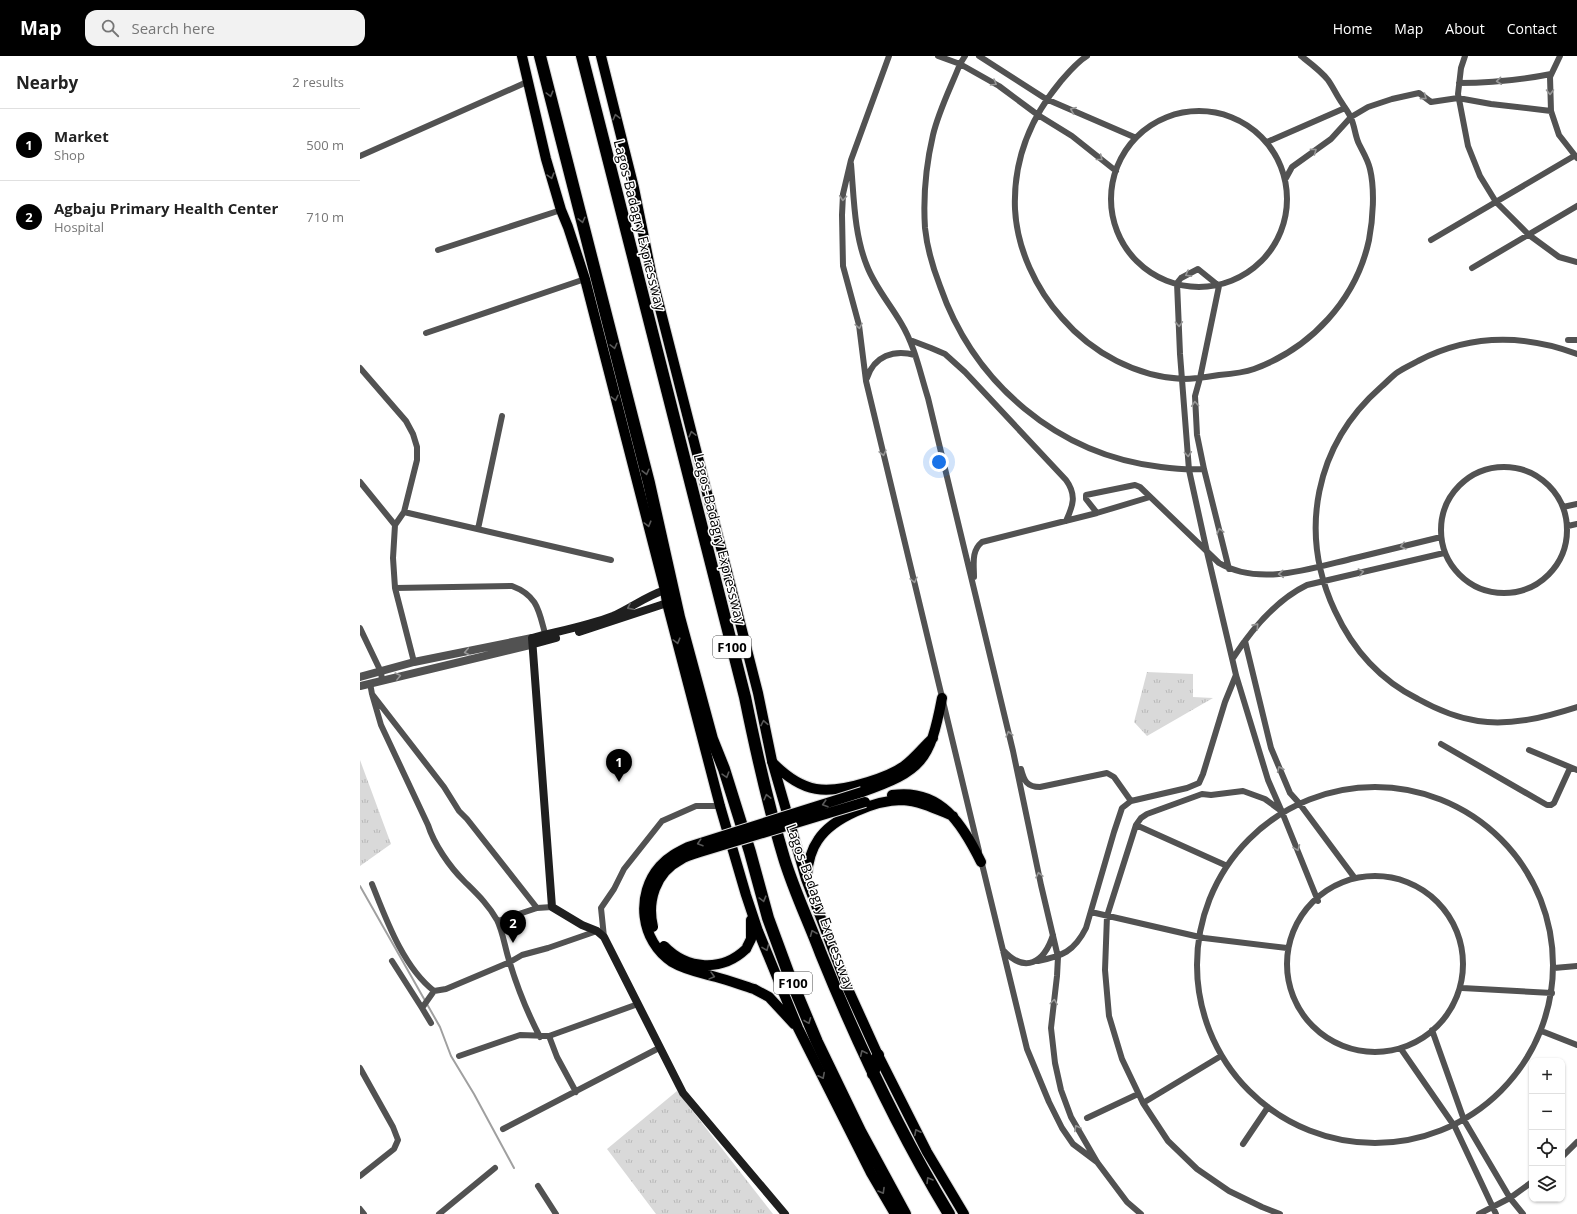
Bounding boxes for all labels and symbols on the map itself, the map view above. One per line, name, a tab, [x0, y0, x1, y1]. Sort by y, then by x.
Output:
one-way arrow	[1496, 77, 1502, 86]
one-way arrow	[990, 79, 997, 86]
one-way arrow	[1546, 89, 1555, 95]
one-way arrow	[545, 90, 554, 97]
one-way arrow	[1419, 92, 1426, 99]
one-way arrow	[1069, 107, 1076, 115]
one-way arrow	[612, 114, 621, 121]
street label: Lagos-Badagry Expressway	[610, 137, 671, 313]
one-way arrow	[1309, 149, 1316, 156]
one-way arrow	[1095, 154, 1102, 161]
one-way arrow	[547, 173, 555, 179]
one-way arrow	[839, 195, 848, 201]
one-way arrow	[577, 217, 585, 223]
one-way arrow	[1185, 269, 1192, 276]
one-way arrow	[1174, 321, 1183, 327]
one-way arrow	[854, 323, 863, 329]
one-way arrow	[609, 343, 617, 349]
one-way arrow	[610, 394, 619, 401]
one-way arrow	[1191, 401, 1200, 407]
one-way arrow	[688, 431, 696, 437]
one-way arrow	[879, 450, 887, 457]
street label: Lagos-Badagry Expressway	[690, 451, 751, 627]
one-way arrow	[1183, 451, 1192, 457]
your location	[929, 452, 949, 472]
one-way arrow	[641, 468, 650, 475]
one-way arrow	[643, 520, 651, 527]
one-way arrow	[1216, 528, 1224, 534]
one-way arrow	[1399, 541, 1406, 550]
one-way arrow	[1277, 569, 1284, 578]
one-way arrow	[1357, 569, 1364, 577]
one-way arrow	[909, 577, 917, 583]
one-way arrow	[627, 602, 635, 610]
one-way arrow	[1252, 624, 1259, 631]
road number: F100	[713, 636, 751, 658]
one-way arrow	[672, 638, 680, 644]
one-way arrow	[464, 647, 470, 655]
one-way arrow	[394, 672, 401, 681]
one-way arrow	[760, 720, 768, 726]
one-way arrow	[1005, 731, 1014, 738]
pin: 1	[606, 749, 632, 782]
one-way arrow	[1277, 766, 1285, 774]
one-way arrow	[721, 771, 730, 778]
one-way arrow	[763, 793, 771, 800]
one-way arrow	[821, 799, 828, 808]
street label: Lagos-Badagry Expressway	[782, 821, 860, 994]
one-way arrow	[697, 838, 704, 846]
one-way arrow	[1292, 843, 1300, 851]
one-way arrow	[1035, 871, 1044, 878]
one-way arrow	[758, 896, 767, 903]
pin: 2	[500, 910, 526, 943]
one-way arrow	[810, 929, 818, 937]
one-way arrow	[761, 945, 769, 952]
one-way arrow	[709, 971, 716, 980]
road number: F100	[774, 972, 812, 994]
one-way arrow	[1049, 999, 1058, 1005]
one-way arrow	[804, 1018, 812, 1025]
one-way arrow	[860, 1049, 868, 1057]
one-way arrow	[818, 1071, 825, 1079]
one-way arrow	[1074, 1125, 1082, 1132]
one-way arrow	[914, 1128, 921, 1136]
one-way arrow	[927, 1177, 934, 1185]
one-way arrow	[877, 1187, 885, 1194]

